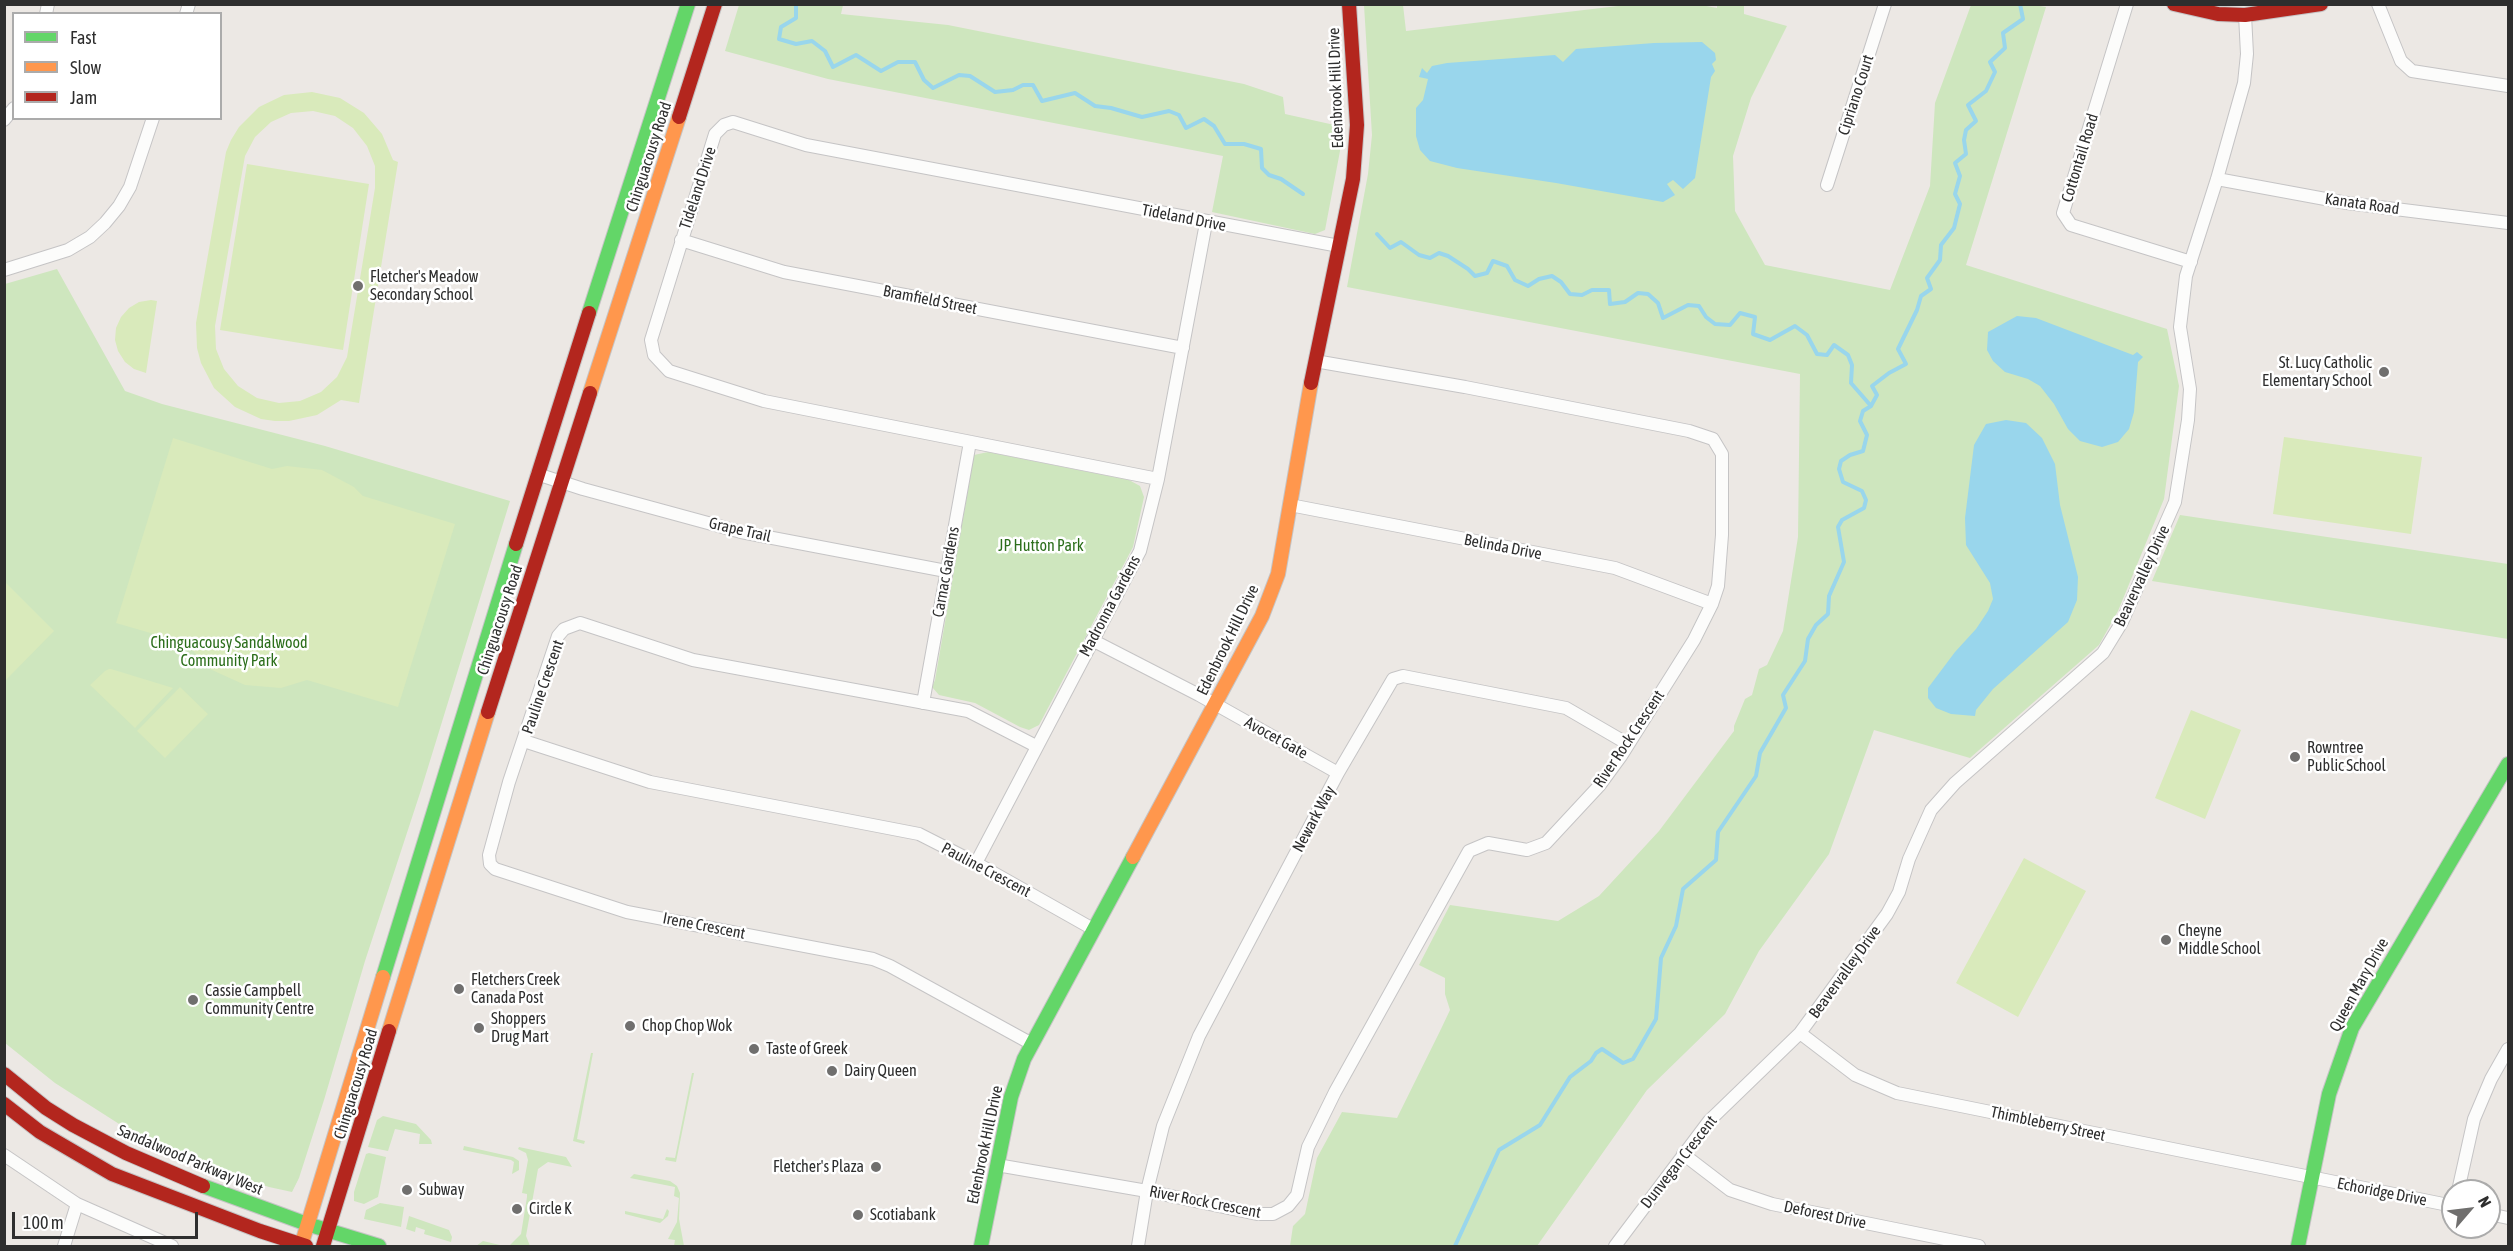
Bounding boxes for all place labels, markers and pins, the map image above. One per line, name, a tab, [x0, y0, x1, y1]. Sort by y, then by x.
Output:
place label: Fletcher's Meadow Secondary School	[370, 267, 478, 305]
marker: Fletcher's Meadow Secondary School	[351, 279, 365, 293]
place label: St. Lucy Catholic Elementary School	[2262, 353, 2372, 391]
marker: St. Lucy Catholic Elementary School	[2377, 365, 2391, 379]
place label: Rowntree Public School	[2307, 738, 2386, 776]
marker: Rowntree Public School	[2288, 750, 2302, 764]
place label: Cheyne Middle School	[2178, 921, 2261, 959]
marker: Cheyne Middle School	[2159, 933, 2173, 947]
place label: Fletchers Creek Canada Post	[471, 970, 560, 1008]
place label: Cassie Campbell Community Centre	[205, 981, 314, 1019]
marker: Fletchers Creek Canada Post	[452, 982, 466, 996]
marker: Cassie Campbell Community Centre	[186, 993, 200, 1007]
place label: Shoppers Drug Mart	[491, 1009, 549, 1047]
place label: Chop Chop Wok	[642, 1016, 732, 1036]
marker: Chop Chop Wok	[623, 1019, 637, 1033]
marker: Shoppers Drug Mart	[472, 1021, 486, 1035]
place label: Taste of Greek	[766, 1039, 848, 1059]
marker: Taste of Greek	[747, 1042, 761, 1056]
place label: Dairy Queen	[844, 1061, 917, 1081]
marker: Dairy Queen	[825, 1064, 839, 1078]
place label: Fletcher's Plaza	[773, 1157, 864, 1177]
marker: Fletcher's Plaza	[869, 1160, 883, 1174]
place label: Subway	[419, 1180, 464, 1200]
marker: Subway	[400, 1183, 414, 1197]
place label: Circle K	[529, 1199, 572, 1219]
marker: Circle K	[510, 1202, 524, 1216]
place label: Scotiabank	[870, 1205, 936, 1225]
marker: Scotiabank	[851, 1208, 865, 1222]

